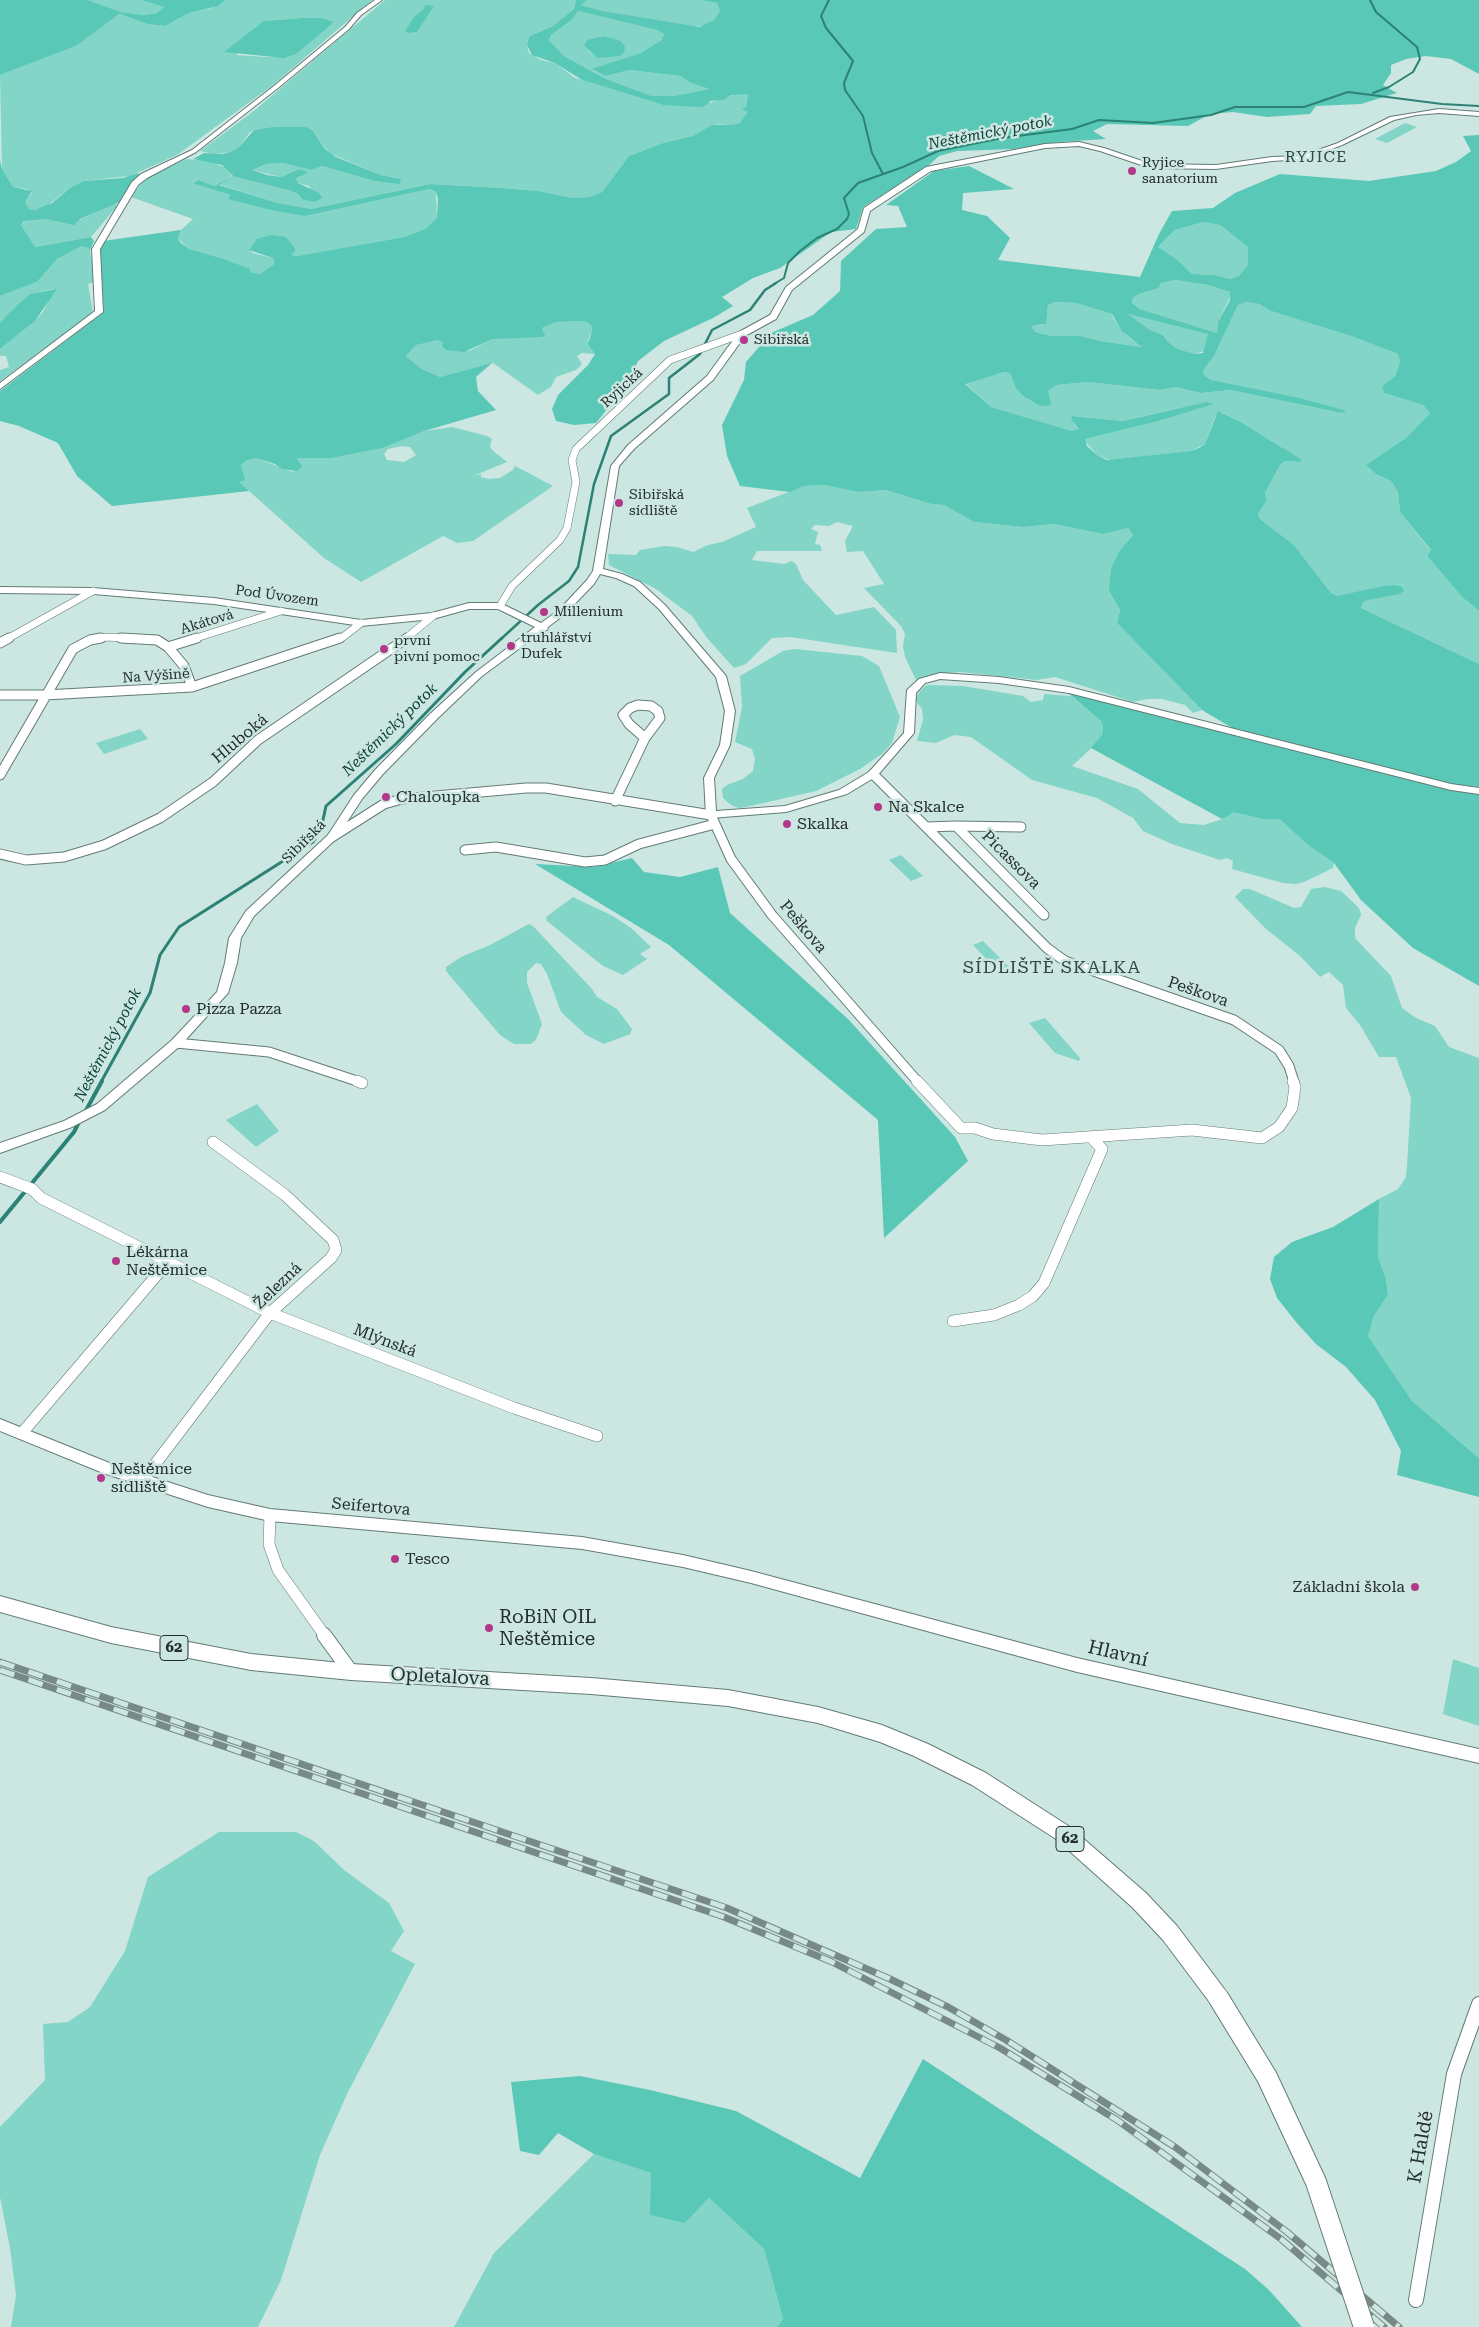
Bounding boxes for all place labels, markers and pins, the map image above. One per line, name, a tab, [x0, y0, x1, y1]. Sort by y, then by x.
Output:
place label: Ryjice sanatorium	[1142, 155, 1218, 188]
marker: Ryjice sanatorium	[1126, 165, 1138, 177]
place label: Sibiřská	[754, 332, 809, 348]
marker: Sibiřská	[738, 334, 750, 346]
place label: Sibiřská sídliště	[629, 487, 684, 520]
marker: Sibiřská sídliště	[613, 497, 625, 509]
place label: Millenium	[554, 604, 623, 620]
marker: Millenium	[538, 606, 550, 618]
place label: truhlářství Dufek	[521, 630, 592, 662]
place label: první pivní pomoc	[394, 633, 480, 666]
marker: truhlářství Dufek	[505, 640, 517, 652]
marker: první pivní pomoc	[378, 643, 390, 655]
place label: Chaloupka	[396, 787, 480, 807]
marker: Chaloupka	[380, 791, 392, 803]
place label: Na Skalce	[888, 797, 964, 817]
marker: Na Skalce	[872, 801, 884, 813]
place label: Skalka	[797, 814, 848, 834]
marker: Skalka	[781, 818, 793, 830]
place label: Pizza Pazza	[196, 999, 282, 1019]
marker: Pizza Pazza	[180, 1003, 192, 1015]
place label: Lékárna Neštěmice	[126, 1242, 207, 1280]
marker: Lékárna Neštěmice	[110, 1255, 122, 1267]
place label: Neštěmice sídliště	[111, 1459, 192, 1497]
marker: Neštěmice sídliště	[95, 1472, 107, 1484]
place label: Tesco	[405, 1549, 450, 1569]
marker: Tesco	[389, 1553, 401, 1565]
place label: Základní škola	[1293, 1577, 1405, 1597]
marker: Základní škola	[1409, 1581, 1421, 1593]
place label: RoBiN OIL Neštěmice	[499, 1606, 596, 1650]
marker: RoBiN OIL Neštěmice	[483, 1622, 495, 1634]

